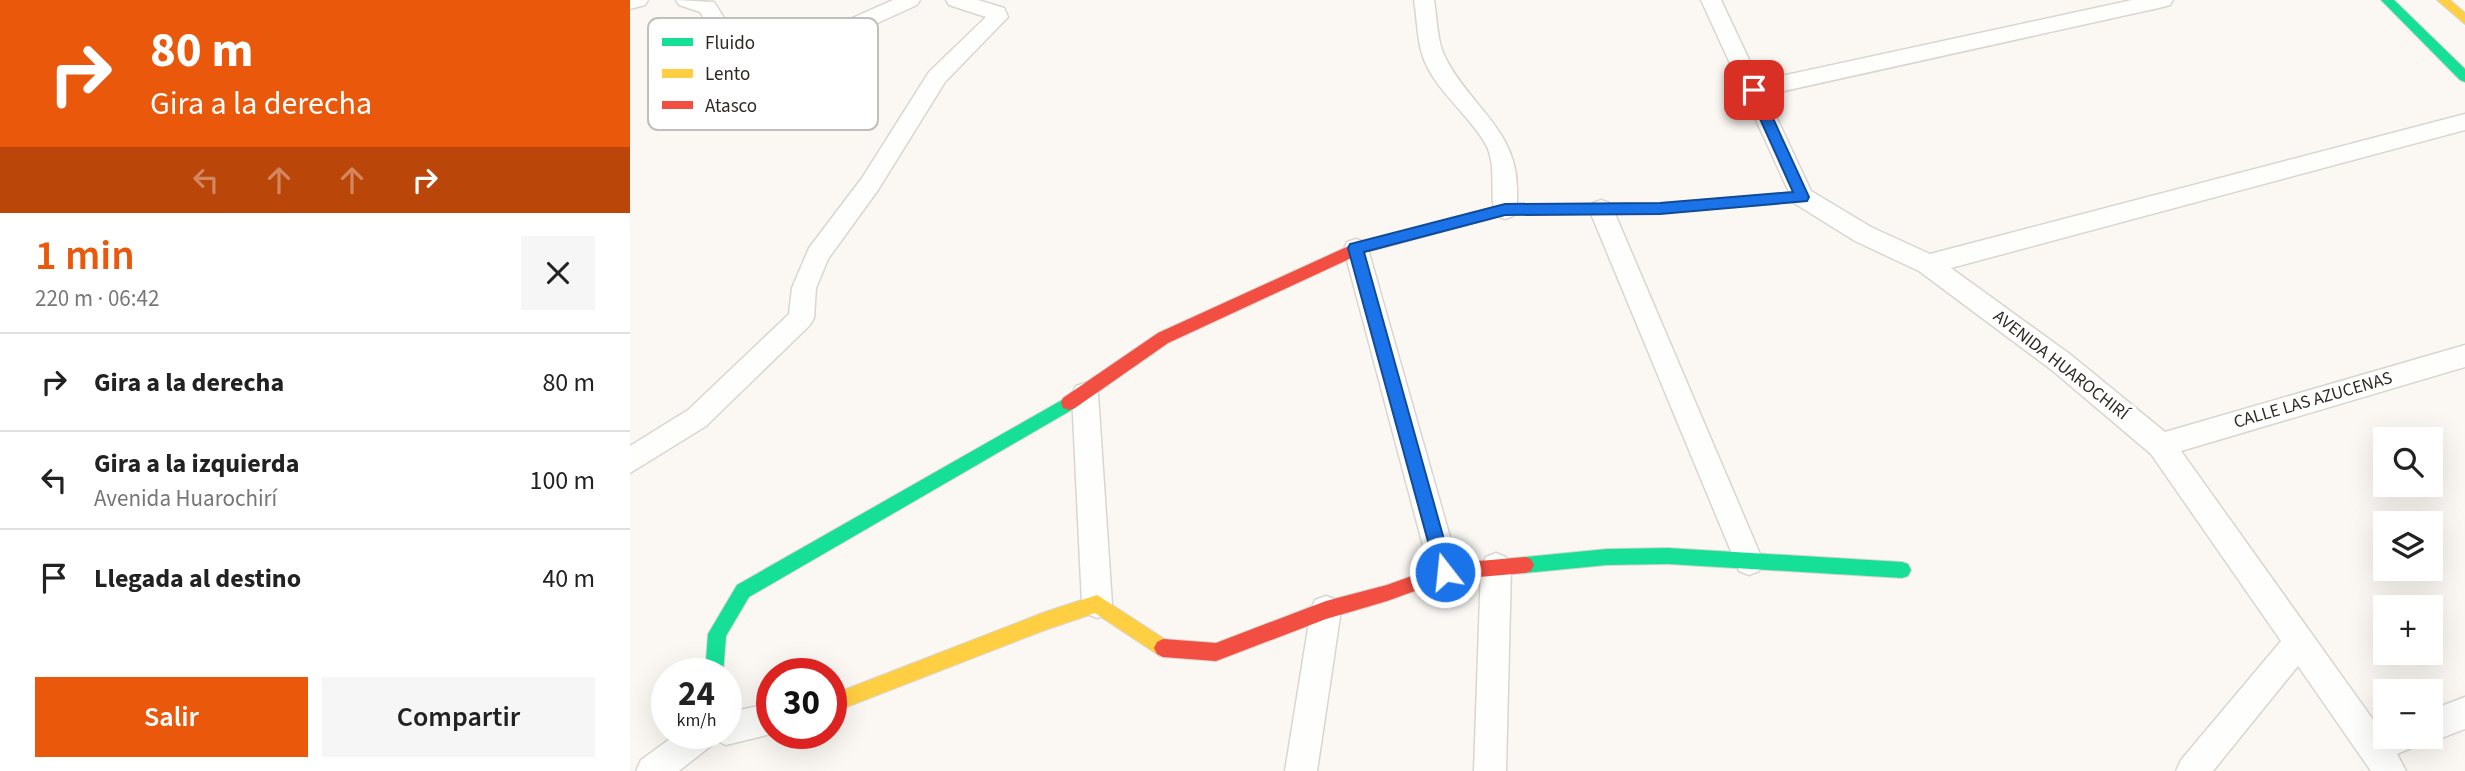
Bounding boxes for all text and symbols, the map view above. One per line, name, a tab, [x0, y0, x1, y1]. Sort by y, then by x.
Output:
text: 80 m	[150, 16, 254, 86]
legend	[648, 18, 878, 130]
icon: right	[35, 28, 126, 119]
text: Fluido	[705, 30, 755, 57]
pin	[1724, 60, 1784, 120]
text: Lento	[705, 61, 750, 88]
icon: arrive	[1735, 71, 1773, 109]
text: Gira a la derecha	[150, 81, 372, 127]
text: Atasco	[705, 93, 757, 120]
icon: left	[187, 161, 225, 199]
icon: ahead	[260, 161, 298, 199]
icon: ahead	[333, 161, 371, 199]
icon: right	[406, 161, 444, 199]
text: 1 min	[35, 226, 135, 286]
button: close	[521, 236, 595, 310]
text: 220 m · 06:42	[35, 282, 159, 315]
street label: AVENIDA HUAROCHIRÍ	[1988, 304, 2135, 427]
icon: right	[35, 363, 73, 401]
text: Gira a la derecha	[94, 364, 284, 401]
text: 80 m	[542, 364, 595, 401]
street label: CALLE LAS AZUCENAS	[2231, 365, 2395, 435]
map controls	[2373, 427, 2443, 749]
button: search	[2373, 427, 2443, 497]
text: Gira a la izquierda	[94, 445, 299, 482]
icon: left	[35, 461, 73, 499]
text: 100 m	[529, 462, 595, 499]
text: Avenida Huarochirí	[94, 482, 277, 515]
button: layers	[2373, 511, 2443, 581]
position arrow	[1408, 535, 1482, 609]
icon: arrive	[35, 559, 73, 597]
text: Llegada al destino	[94, 560, 301, 597]
text: 40 m	[542, 560, 595, 597]
button: +	[2373, 595, 2443, 665]
speed limit sign: 30	[756, 658, 847, 749]
text: 24	[678, 669, 715, 719]
button: Salir	[35, 677, 308, 757]
button: Compartir	[322, 677, 595, 757]
button: −	[2373, 679, 2443, 749]
text: km/h	[677, 708, 716, 733]

